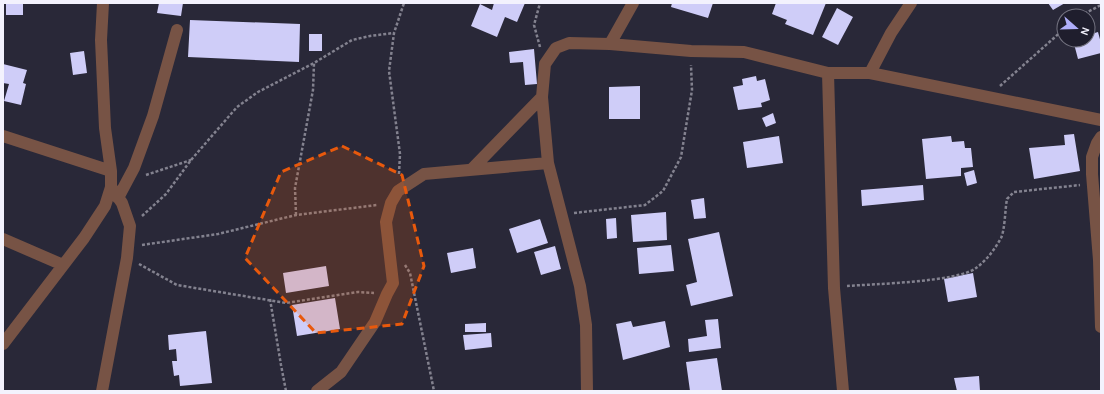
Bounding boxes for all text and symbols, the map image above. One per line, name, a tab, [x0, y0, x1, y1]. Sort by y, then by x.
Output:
north arrow	[1056, 8, 1096, 48]
text: N	[1077, 25, 1092, 37]

